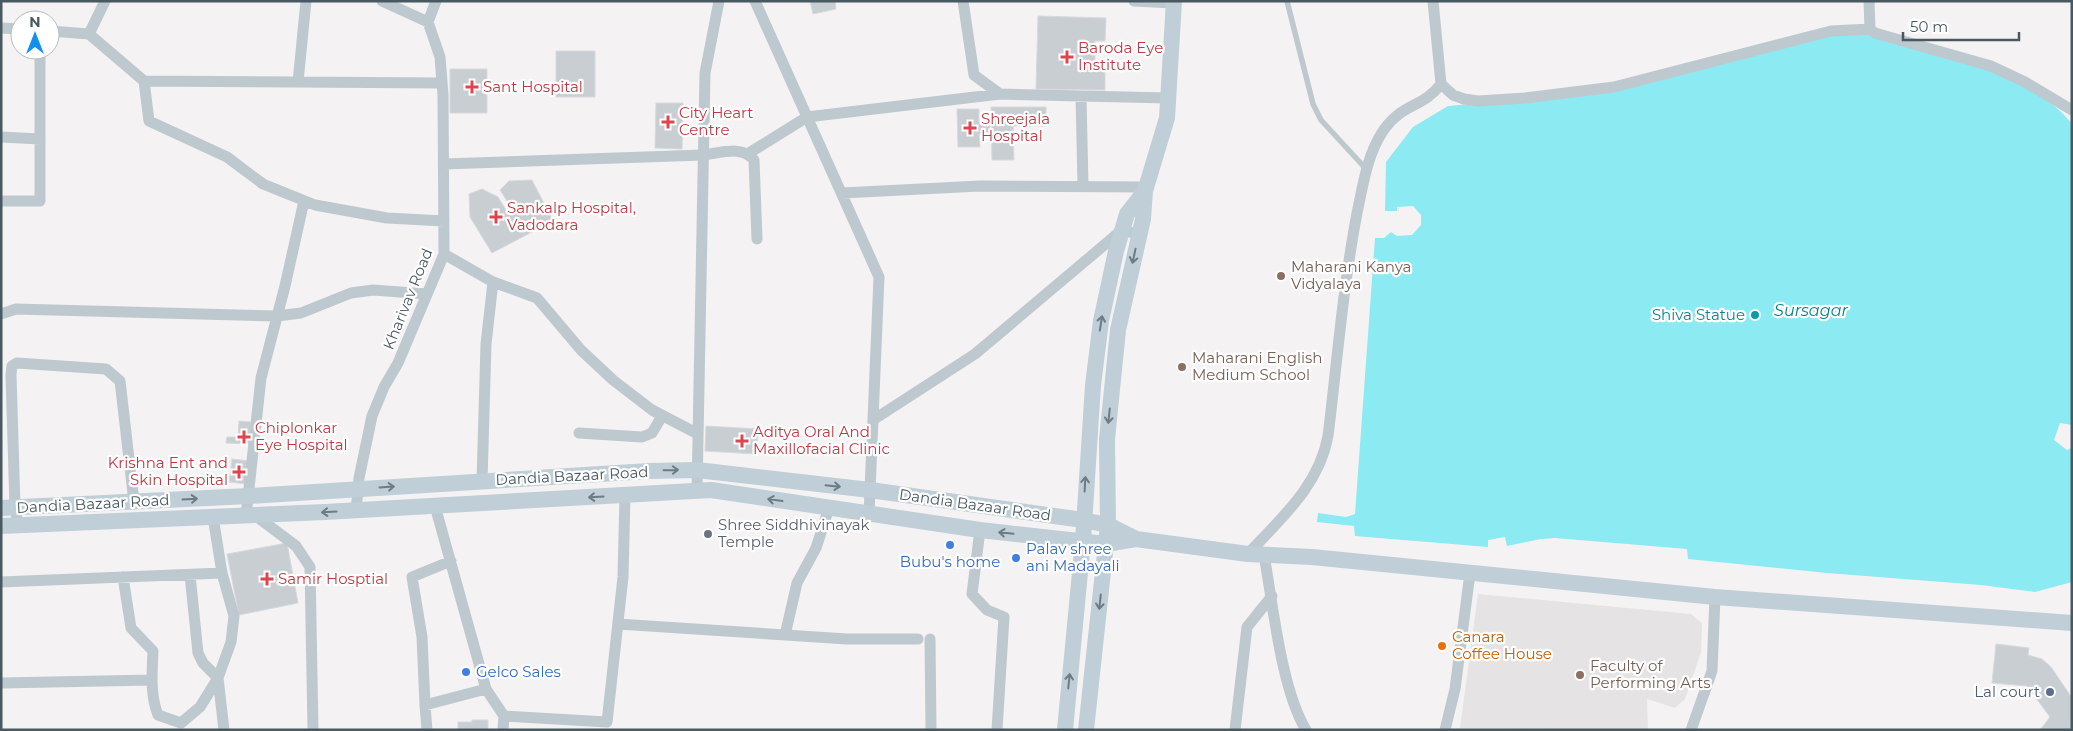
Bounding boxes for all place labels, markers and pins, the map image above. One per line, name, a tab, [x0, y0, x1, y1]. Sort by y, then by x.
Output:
place label: Baroda Eye Institute	[1078, 38, 1163, 74]
marker: Baroda Eye Institute	[1060, 50, 1074, 64]
place label: Sant Hospital	[483, 77, 583, 96]
marker: Sant Hospital	[465, 80, 479, 94]
place label: City Heart Centre	[679, 103, 753, 139]
place label: Shreejala Hospital	[981, 109, 1050, 145]
marker: City Heart Centre	[661, 115, 675, 129]
marker: Shreejala Hospital	[963, 121, 977, 135]
place label: Sankalp Hospital, Vadodara	[507, 198, 636, 234]
marker: Sankalp Hospital, Vadodara	[489, 210, 503, 224]
place label: Maharani Kanya Vidyalaya	[1291, 257, 1411, 293]
marker: Maharani Kanya Vidyalaya	[1275, 270, 1287, 282]
place label: Shiva Statue	[1652, 305, 1745, 324]
marker: Shiva Statue	[1749, 309, 1761, 321]
place label: Maharani English Medium School	[1192, 348, 1323, 384]
marker: Maharani English Medium School	[1176, 361, 1188, 373]
place label: Chiplonkar Eye Hospital	[255, 418, 348, 454]
place label: Aditya Oral And Maxillofacial Clinic	[753, 422, 890, 458]
marker: Chiplonkar Eye Hospital	[237, 430, 251, 444]
marker: Aditya Oral And Maxillofacial Clinic	[735, 434, 749, 448]
place label: Krishna Ent and Skin Hospital	[108, 453, 228, 489]
marker: Krishna Ent and Skin Hospital	[232, 465, 246, 479]
place label: Shree Siddhivinayak Temple	[718, 515, 870, 551]
marker: Shree Siddhivinayak Temple	[702, 528, 714, 540]
marker: Bubu's home	[944, 539, 956, 551]
place label: Palav shree ani Madayali	[1026, 539, 1120, 575]
place label: Bubu's home	[900, 552, 1000, 571]
marker: Palav shree ani Madayali	[1010, 552, 1022, 564]
place label: Samir Hosptial	[278, 569, 388, 588]
marker: Samir Hosptial	[260, 572, 274, 586]
place label: Canara Coffee House	[1452, 627, 1552, 663]
marker: Canara Coffee House	[1436, 640, 1448, 652]
place label: Faculty of Performing Arts	[1590, 656, 1711, 692]
place label: Gelco Sales	[476, 662, 561, 681]
marker: Gelco Sales	[460, 666, 472, 678]
marker: Faculty of Performing Arts	[1574, 669, 1586, 681]
place label: Lal court	[1974, 682, 2040, 701]
marker: Lal court	[2044, 686, 2056, 698]

